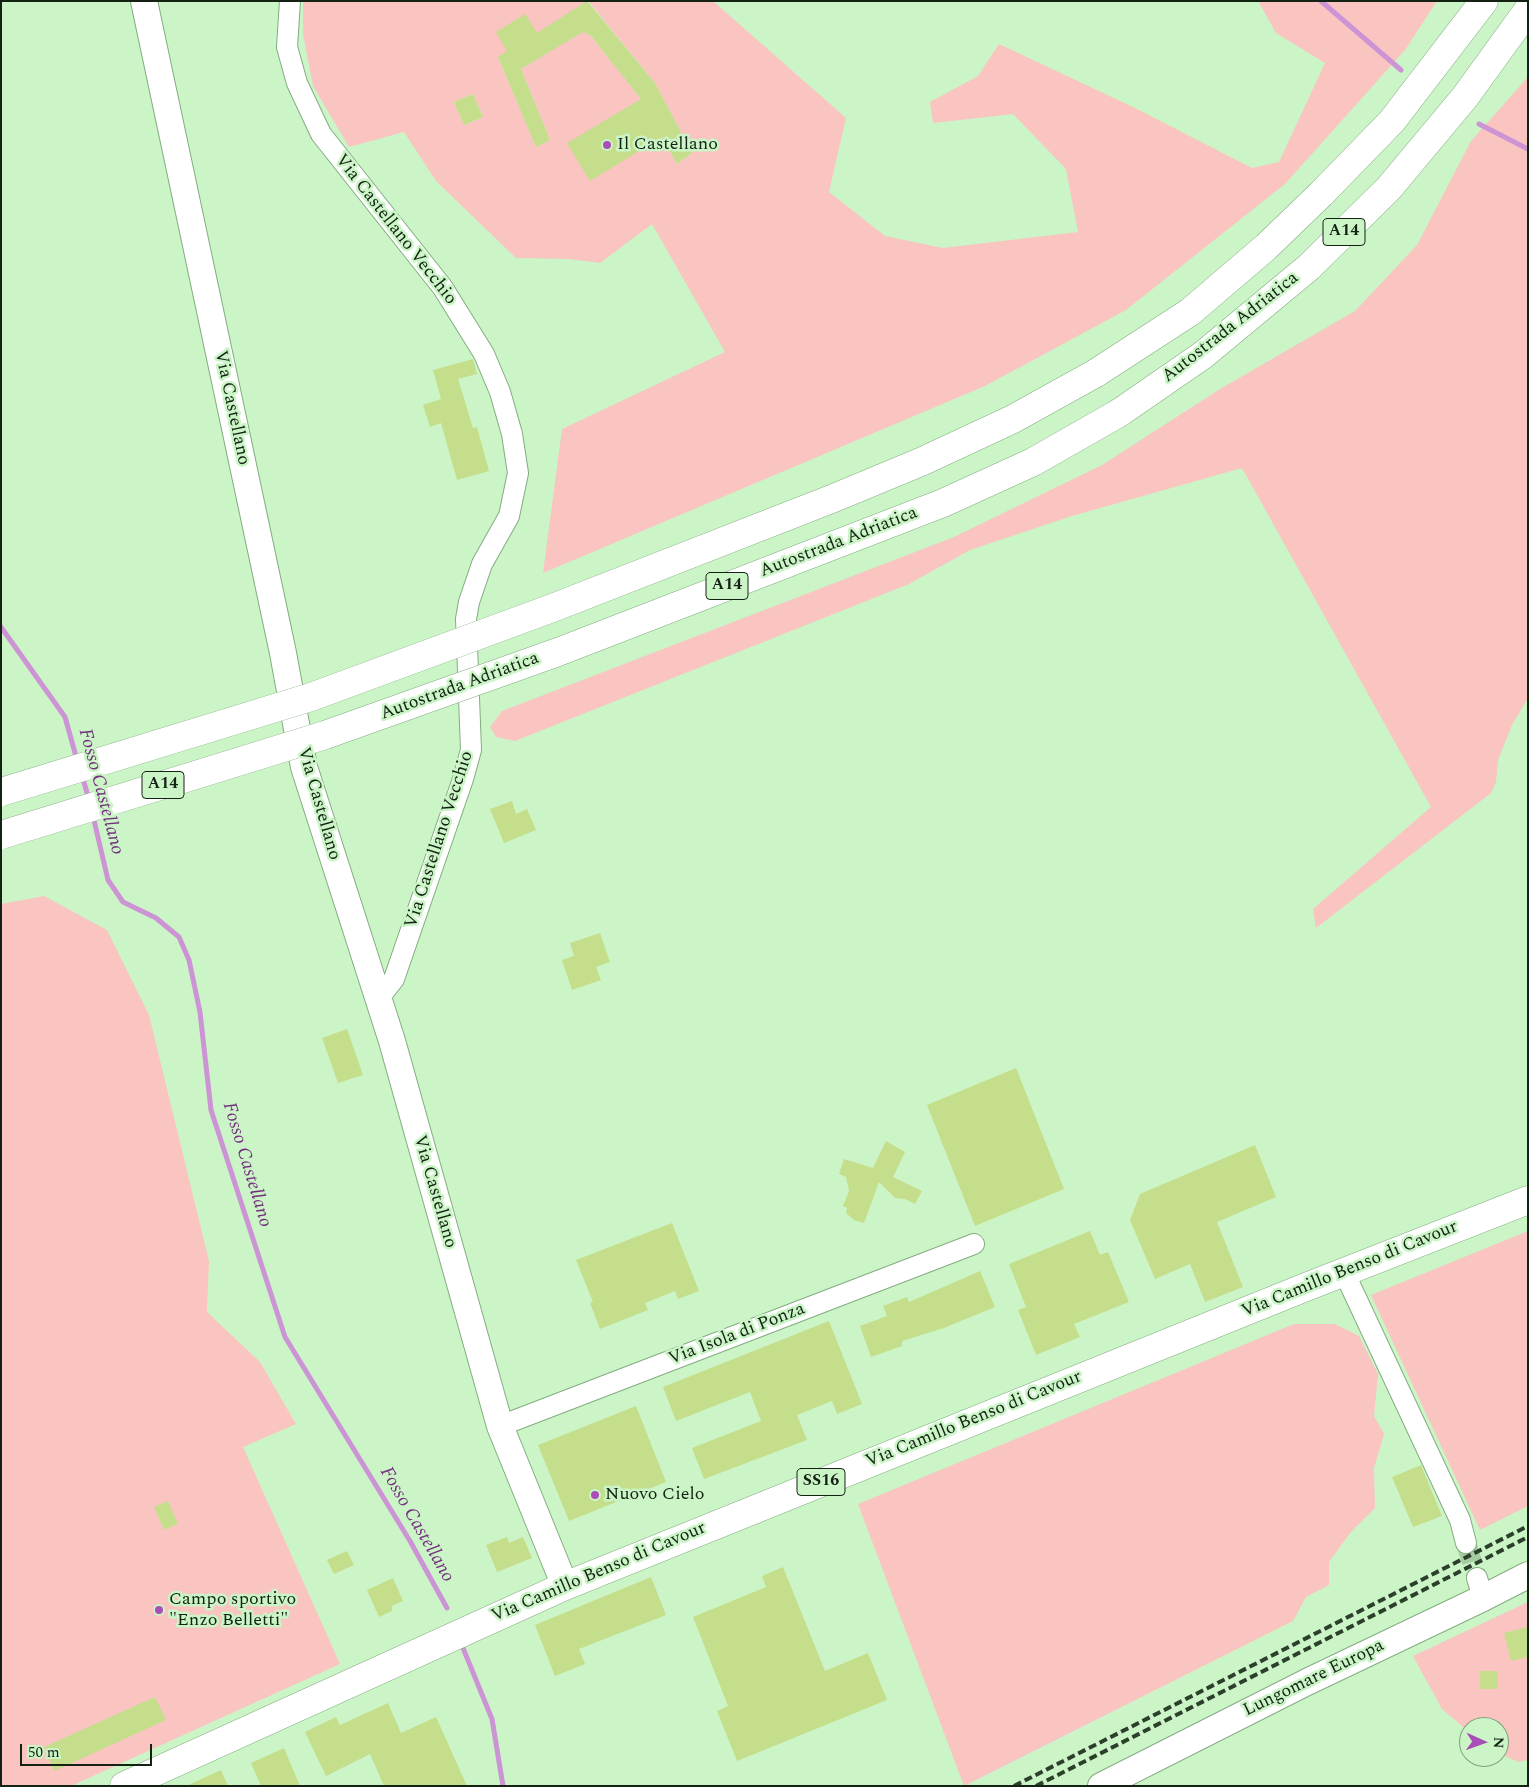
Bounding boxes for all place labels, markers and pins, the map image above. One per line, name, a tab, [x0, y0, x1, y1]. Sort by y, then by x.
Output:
place label: Il Castellano	[617, 134, 718, 156]
marker: Il Castellano	[601, 139, 613, 151]
place label: Nuovo Cielo	[605, 1484, 704, 1506]
marker: Nuovo Cielo	[589, 1489, 601, 1501]
place label: Campo sportivo "Enzo Belletti"	[169, 1589, 296, 1632]
marker: Campo sportivo "Enzo Belletti"	[153, 1604, 165, 1616]

